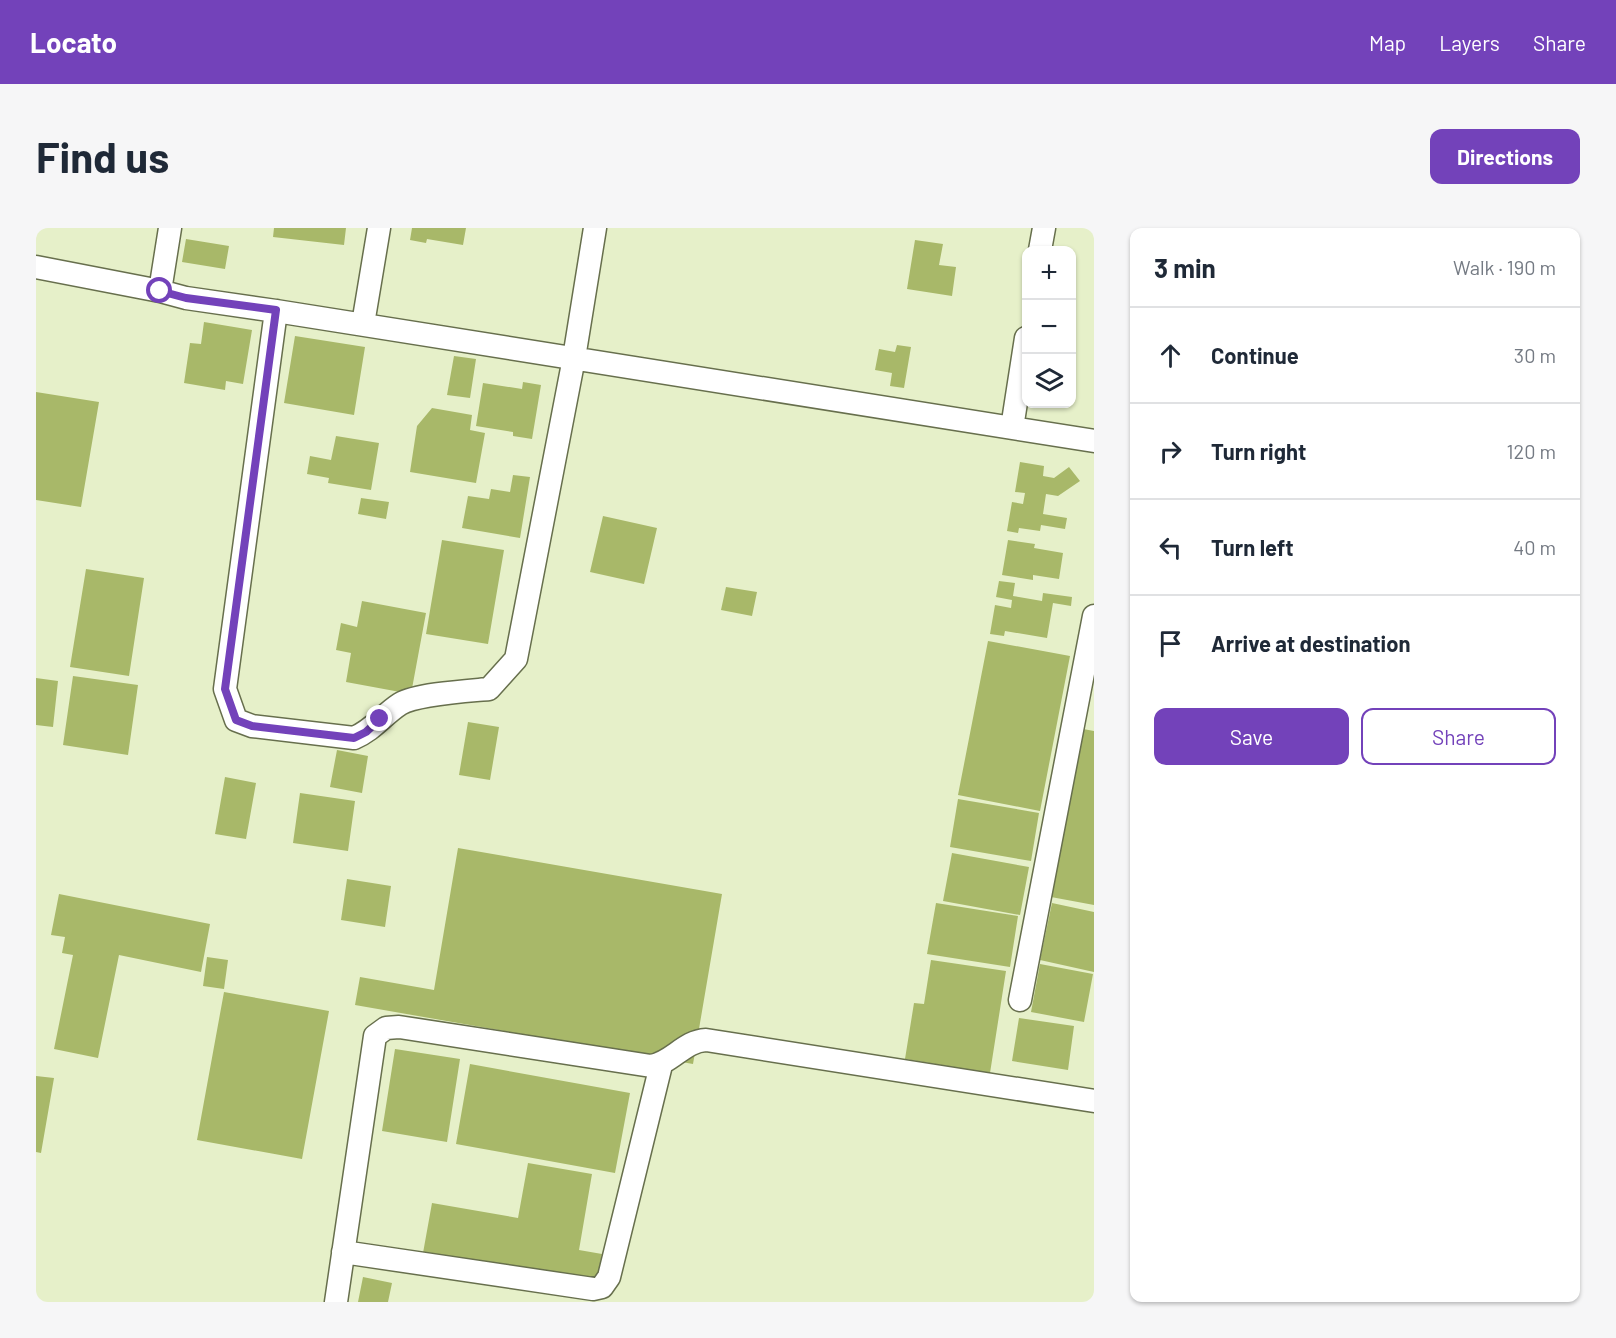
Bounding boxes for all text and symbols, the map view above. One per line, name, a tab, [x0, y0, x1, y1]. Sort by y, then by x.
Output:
text: Locato	[30, 25, 117, 59]
text: Map	[1369, 30, 1406, 55]
text: Layers	[1439, 30, 1500, 55]
text: Share	[1533, 30, 1586, 55]
button: Directions	[1430, 129, 1580, 184]
text: Find us	[36, 131, 169, 181]
map controls	[1022, 246, 1076, 408]
button: +	[1022, 246, 1076, 300]
text: 3 min	[1154, 252, 1216, 283]
text: Walk · 190 m	[1453, 255, 1556, 279]
route start	[146, 277, 172, 303]
button: −	[1022, 300, 1076, 354]
icon: ahead	[1154, 339, 1187, 372]
text: Continue	[1211, 342, 1299, 368]
text: 30 m	[1514, 343, 1556, 367]
button: layers	[1022, 354, 1076, 408]
icon: right	[1154, 435, 1187, 468]
text: Turn right	[1211, 438, 1306, 464]
text: 120 m	[1506, 439, 1556, 463]
icon: left	[1154, 531, 1187, 564]
text: Turn left	[1211, 534, 1294, 560]
text: 40 m	[1513, 535, 1556, 559]
icon: arrive	[1154, 627, 1187, 660]
text: Arrive at destination	[1211, 630, 1410, 656]
route end	[366, 705, 392, 731]
button: Save	[1154, 708, 1349, 765]
button: Share	[1361, 708, 1556, 765]

